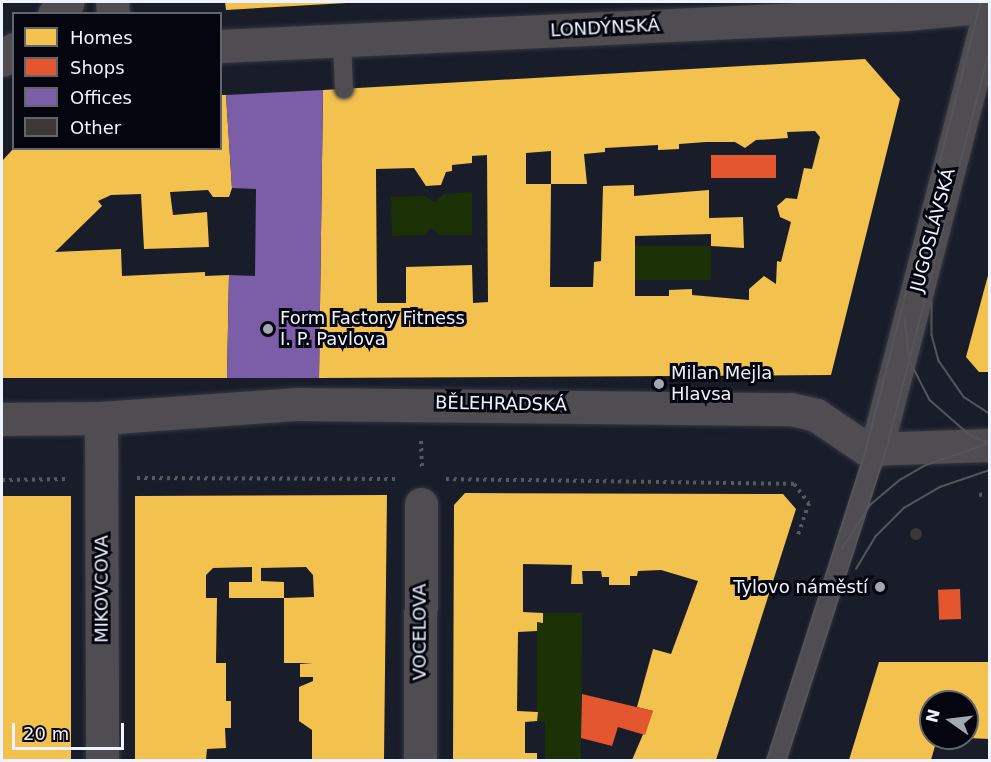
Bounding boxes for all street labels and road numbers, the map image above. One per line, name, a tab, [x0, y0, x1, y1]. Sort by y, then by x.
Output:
street label: LONDÝNSKÁ	[550, 14, 660, 42]
street label: JUGOSLÁVSKÁ	[906, 166, 960, 294]
street label: BĚLEHRADSKÁ	[435, 392, 567, 416]
street label: MIKOVCOVA	[91, 535, 113, 643]
street label: VOCELOVA	[409, 584, 431, 680]

